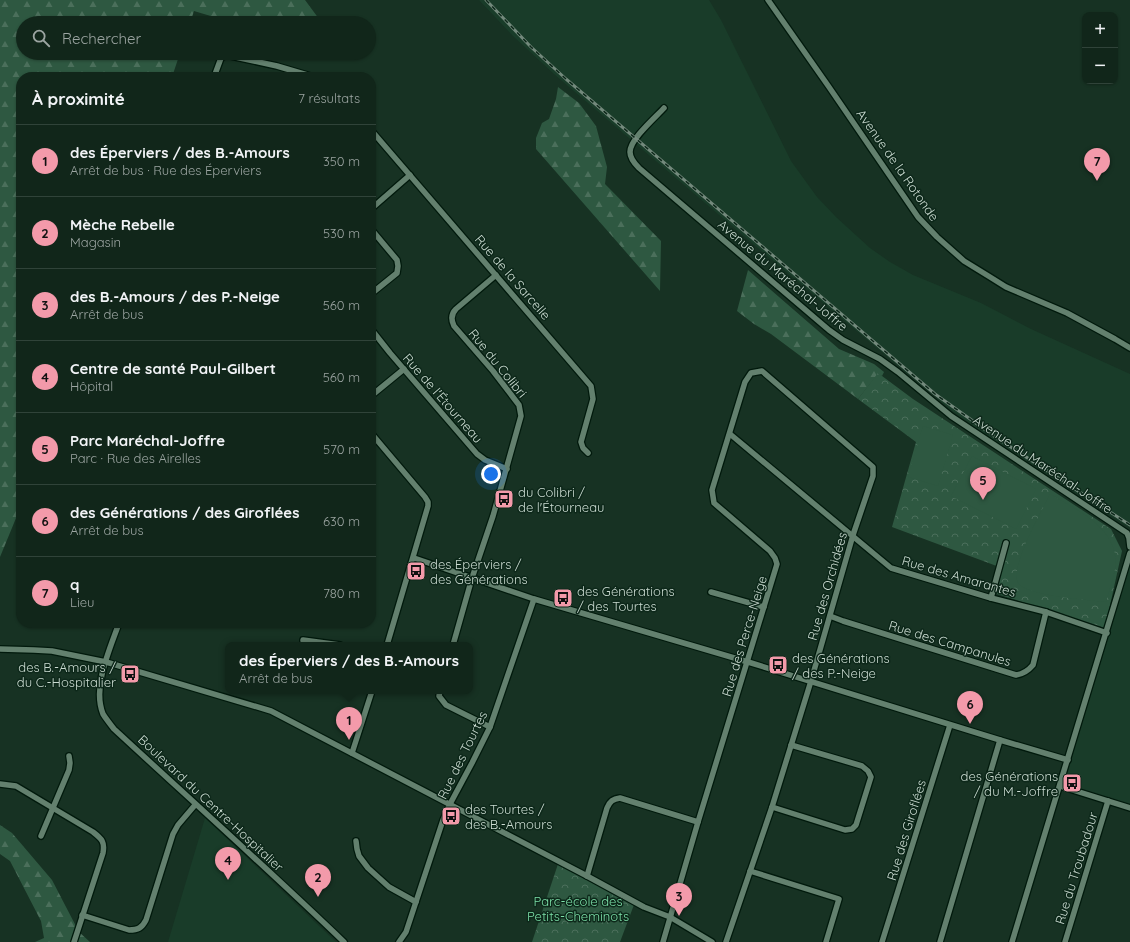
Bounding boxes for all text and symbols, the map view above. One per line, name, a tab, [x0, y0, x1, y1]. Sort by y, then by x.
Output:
map controls	[1082, 12, 1118, 84]
button: +	[1082, 12, 1118, 48]
search box	[16, 16, 376, 60]
icon: search	[30, 27, 52, 49]
text: Rechercher	[62, 29, 141, 48]
button: −	[1082, 48, 1118, 84]
text: À proximité	[32, 88, 125, 109]
text: 7 résultats	[298, 90, 360, 106]
street label: Avenue de la Rotonde	[853, 106, 943, 224]
text: des Éperviers / des B.-Amours	[70, 143, 290, 162]
pin: 7	[1084, 148, 1110, 181]
text: 1	[42, 153, 48, 169]
text: 350 m	[323, 153, 360, 169]
text: Arrêt de bus · Rue des Éperviers	[70, 162, 261, 178]
text: Mèche Rebelle	[70, 215, 175, 234]
street label: Avenue du Maréchal-Joffre	[715, 216, 851, 334]
text: 2	[41, 225, 49, 241]
text: 530 m	[323, 225, 360, 241]
street label: Rue de la Sarcelle	[472, 231, 554, 323]
text: Magasin	[70, 234, 121, 250]
text: des B.-Amours / des P.-Neige	[70, 287, 280, 306]
text: 3	[42, 297, 48, 313]
text: 560 m	[323, 297, 360, 313]
text: Arrêt de bus	[70, 306, 144, 322]
street label: Rue du Colibri	[465, 325, 531, 401]
street label: Rue de l'Étourneau	[400, 350, 486, 446]
text: Centre de santé Paul-Gilbert	[70, 359, 276, 378]
text: 4	[41, 369, 49, 385]
text: 560 m	[323, 369, 360, 385]
text: Hôpital	[70, 378, 113, 394]
street label: Avenue du Maréchal-Joffre	[970, 411, 1116, 517]
text: Parc Maréchal-Joffre	[70, 431, 225, 450]
text: 5	[41, 441, 49, 457]
text: 570 m	[323, 441, 360, 457]
text: Parc · Rue des Airelles	[70, 450, 201, 466]
your location	[481, 464, 501, 484]
pin: 5	[970, 467, 996, 500]
place label: du Colibri / de l'Étourneau	[518, 484, 604, 515]
bus stop icon: du Colibri / de l'Étourneau	[493, 488, 515, 510]
text: des Générations / des Giroflées	[70, 503, 299, 522]
text: 6	[41, 513, 49, 529]
text: 630 m	[323, 513, 360, 529]
text: Arrêt de bus	[70, 522, 144, 538]
street label: Rue des Orchidées	[804, 530, 850, 642]
street label: Rue des Amarantes	[900, 552, 1018, 600]
place label: des Éperviers / des Générations	[430, 556, 528, 587]
bus stop icon: des Éperviers / des Générations	[405, 560, 427, 582]
street label: Rue des Perce-Neige	[718, 574, 770, 698]
text: q	[70, 575, 79, 594]
place label: des Générations / des Tourtes	[577, 583, 675, 614]
text: 7	[41, 585, 49, 601]
text: 780 m	[323, 585, 360, 601]
bus stop icon: des Générations / des Tourtes	[552, 587, 574, 609]
text: Lieu	[70, 594, 94, 610]
street label: Rue des Campanules	[887, 617, 1013, 669]
popup	[225, 642, 473, 694]
place label: des Générations / des P.-Neige	[792, 650, 890, 681]
text: des Éperviers / des B.-Amours	[239, 651, 459, 670]
bus stop icon: des Générations / des P.-Neige	[767, 654, 789, 676]
place label: des B.-Amours / du C.-Hospitalier	[17, 659, 116, 690]
bus stop icon: des B.-Amours / du C.-Hospitalier	[119, 663, 141, 685]
text: Arrêt de bus	[239, 670, 313, 686]
pin: 6	[957, 691, 983, 724]
pin: 1	[336, 707, 362, 740]
street label: Rue des Tourtes	[434, 708, 490, 802]
street label: Boulevard du Centre-Hospitalier	[135, 731, 287, 875]
place label: des Générations / du M.-Joffre	[961, 768, 1058, 799]
bus stop icon: des Générations / du M.-Joffre	[1061, 772, 1083, 794]
street label: Rue des Giroflées	[883, 778, 929, 882]
place label: des Tourtes / des B.-Amours	[465, 801, 552, 832]
bus stop icon: des Tourtes / des B.-Amours	[440, 805, 462, 827]
street label: Rue du Troubadour	[1051, 810, 1101, 926]
pin: 4	[215, 847, 241, 880]
pin: 2	[305, 864, 331, 897]
pin: 3	[666, 883, 692, 916]
park label: Parc-école des Petits-Cheminots	[527, 893, 629, 924]

